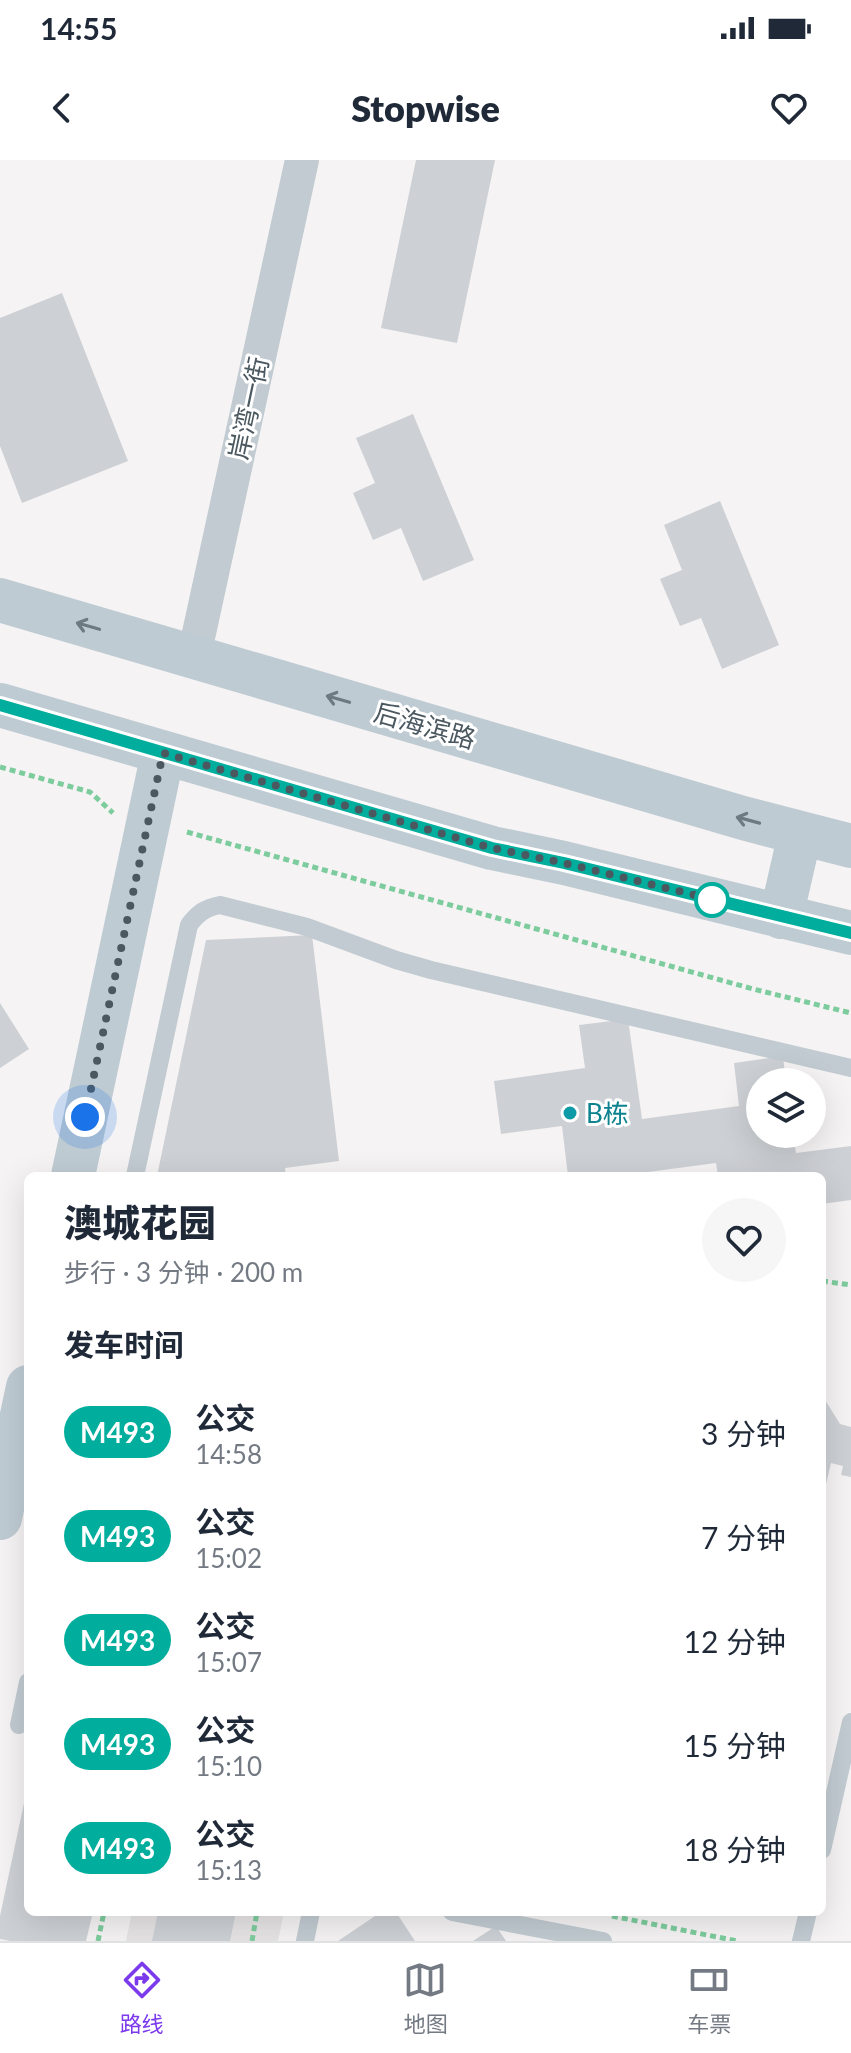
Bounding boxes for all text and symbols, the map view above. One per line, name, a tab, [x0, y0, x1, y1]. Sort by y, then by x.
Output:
text: 14:55	[40, 10, 117, 46]
icon: back	[40, 86, 84, 130]
text: Stopwise	[351, 86, 500, 130]
icon: heart	[767, 86, 811, 130]
street label: 岸湾一街	[222, 354, 274, 462]
one-way arrow	[76, 617, 102, 632]
one-way arrow	[325, 691, 351, 706]
street label: 后海滨路	[371, 695, 479, 755]
one-way arrow	[736, 812, 762, 827]
unlabelled marker	[695, 883, 729, 917]
map controls	[746, 1068, 826, 1148]
button: layers	[746, 1068, 826, 1148]
your location	[65, 1097, 105, 1137]
place label: B栋	[586, 1097, 629, 1129]
marker: B栋	[561, 1104, 579, 1122]
button: heart	[702, 1198, 786, 1282]
text: 澳城花园	[64, 1199, 216, 1245]
text: 步行 · 3 分钟 · 200 m	[64, 1256, 303, 1288]
text: 发车时间	[64, 1326, 184, 1362]
text: 公交	[195, 1399, 255, 1435]
text: M493	[80, 1415, 155, 1449]
text: 3 分钟	[701, 1415, 786, 1451]
text: 14:58	[195, 1438, 262, 1470]
text: 公交	[195, 1503, 255, 1539]
text: M493	[80, 1519, 155, 1553]
text: 7 分钟	[701, 1519, 786, 1555]
text: 15:02	[195, 1542, 262, 1574]
text: 公交	[195, 1607, 255, 1643]
text: M493	[80, 1623, 155, 1657]
text: 12 分钟	[684, 1623, 786, 1659]
text: 15:07	[195, 1646, 262, 1678]
text: 公交	[195, 1711, 255, 1747]
text: M493	[80, 1727, 155, 1761]
text: 15 分钟	[684, 1727, 786, 1763]
text: 15:10	[195, 1750, 262, 1782]
text: 公交	[195, 1815, 255, 1851]
text: M493	[80, 1831, 155, 1865]
text: 18 分钟	[684, 1831, 786, 1867]
text: 15:13	[195, 1854, 262, 1886]
tab: 路线	[120, 1958, 164, 2038]
tab: 地图	[403, 1958, 447, 2038]
tab: 车票	[687, 1958, 731, 2038]

